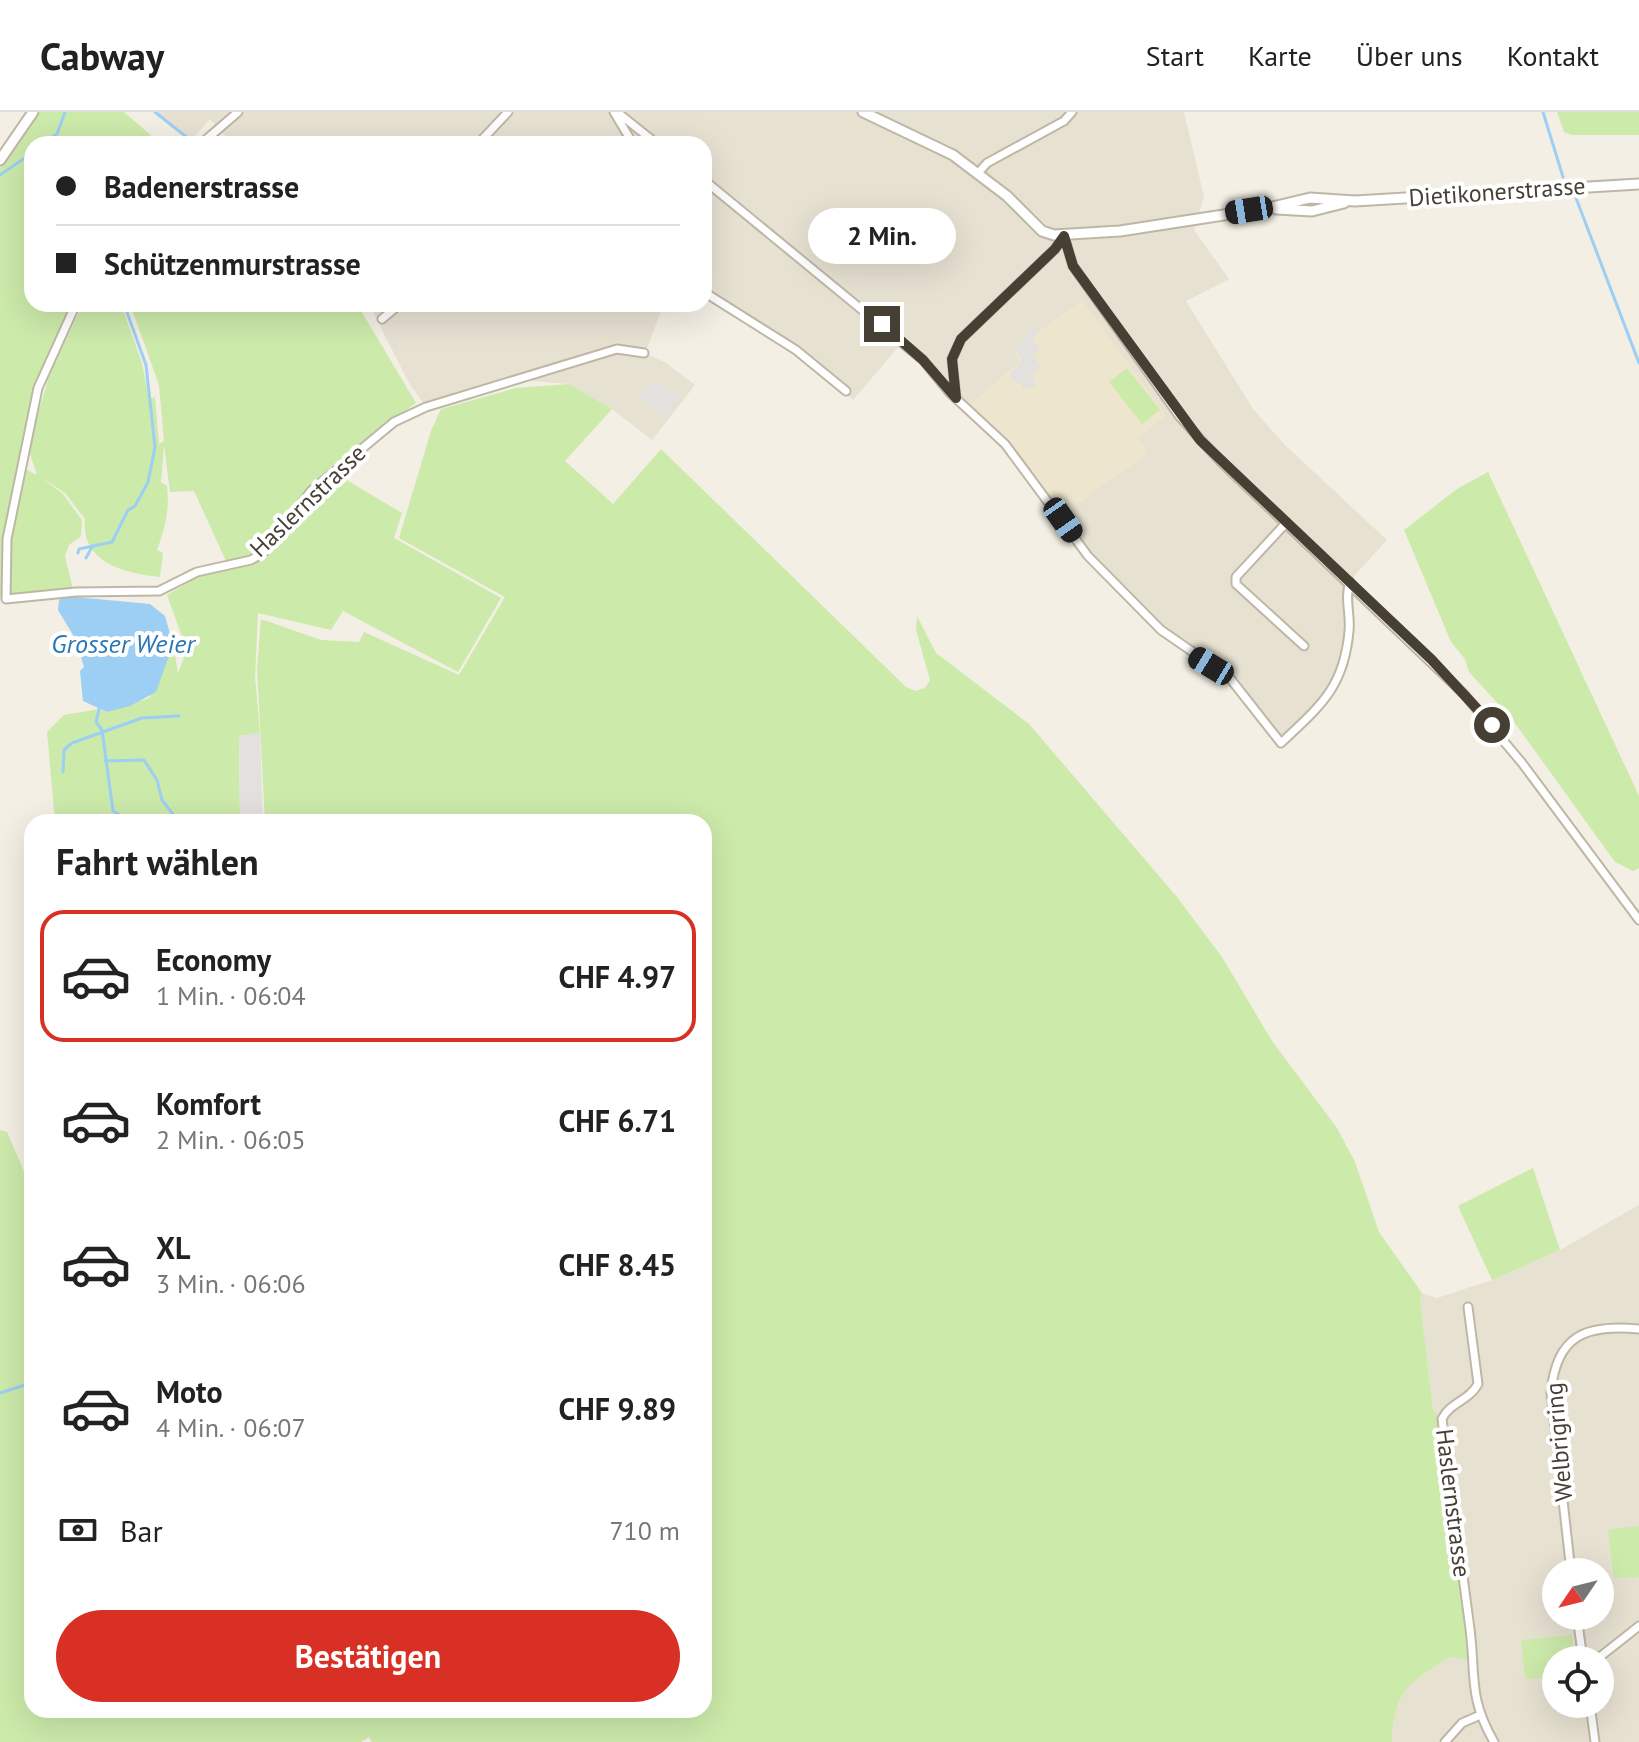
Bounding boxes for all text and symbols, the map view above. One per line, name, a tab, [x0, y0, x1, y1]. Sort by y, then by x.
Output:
text: Cabway	[40, 31, 164, 80]
text: Start	[1146, 37, 1204, 74]
text: Karte	[1248, 37, 1312, 74]
text: Über uns	[1356, 37, 1463, 74]
text: Kontakt	[1507, 37, 1599, 74]
text: Badenerstrasse	[104, 167, 299, 206]
street label: Dietikonerstrasse	[1408, 170, 1586, 213]
car	[1223, 194, 1275, 226]
callout: 2 Min.	[808, 208, 956, 264]
text: 2 Min.	[847, 219, 917, 252]
text: Schützenmurstrasse	[104, 244, 361, 283]
route end	[864, 306, 900, 342]
street label: Haslernstrasse	[243, 438, 372, 564]
car	[1039, 493, 1087, 547]
water label: Grosser Weier	[51, 627, 196, 660]
car	[1184, 643, 1238, 689]
route start	[1474, 707, 1510, 743]
text: Fahrt wählen	[56, 838, 259, 885]
icon: car	[60, 940, 132, 1012]
text: Economy	[156, 940, 271, 979]
text: CHF 4.97	[558, 957, 676, 996]
text: 1 Min. · 06:04	[156, 979, 306, 1012]
icon: car	[60, 1084, 132, 1156]
text: Komfort	[156, 1084, 261, 1123]
text: CHF 6.71	[558, 1101, 676, 1140]
text: 2 Min. · 06:05	[156, 1123, 306, 1156]
icon: car	[60, 1228, 132, 1300]
text: XL	[156, 1228, 190, 1267]
text: CHF 8.45	[558, 1245, 676, 1284]
text: 3 Min. · 06:06	[156, 1267, 306, 1300]
icon: car	[60, 1372, 132, 1444]
text: Moto	[156, 1372, 223, 1411]
street label: Welbrigring	[1538, 1381, 1579, 1503]
text: CHF 9.89	[558, 1389, 676, 1428]
text: 4 Min. · 06:07	[156, 1411, 306, 1444]
street label: Haslernstrasse	[1429, 1427, 1478, 1579]
icon: cash	[56, 1508, 100, 1552]
text: Bar	[120, 1511, 163, 1550]
text: 710 m	[609, 1514, 680, 1547]
north arrow	[1542, 1558, 1614, 1630]
map controls	[1542, 1558, 1614, 1718]
button: Bestätigen	[56, 1610, 680, 1702]
button: locate	[1542, 1646, 1614, 1718]

